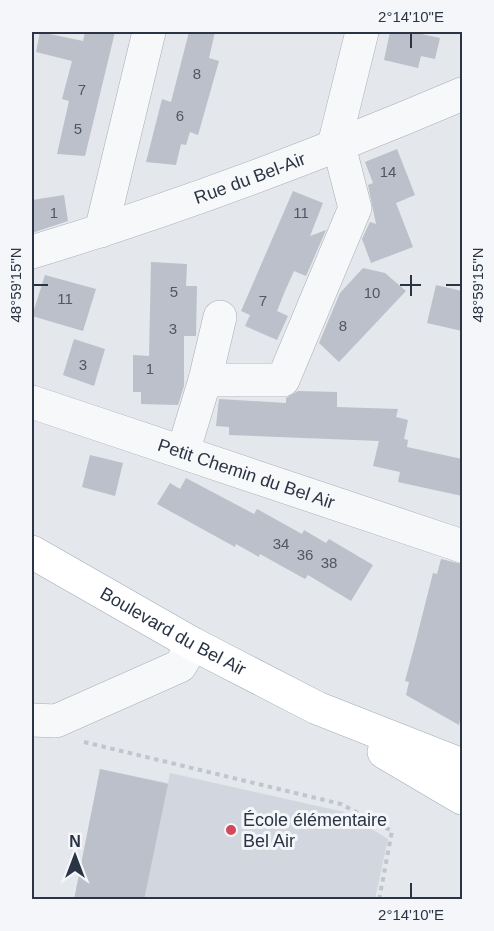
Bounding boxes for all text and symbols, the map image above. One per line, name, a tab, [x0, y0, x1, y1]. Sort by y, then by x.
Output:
text: 2°14'10"E	[378, 8, 444, 25]
house number: 8	[193, 65, 201, 82]
house number: 7	[78, 81, 86, 98]
house number: 6	[176, 107, 184, 124]
house number: 5	[74, 120, 82, 137]
street label: Rue du Bel-Air	[192, 149, 308, 208]
house number: 14	[380, 163, 396, 180]
house number: 1	[50, 204, 58, 221]
house number: 11	[293, 204, 309, 221]
text: 48°59'15"N	[7, 247, 24, 323]
text: 48°59'15"N	[469, 247, 486, 323]
house number: 5	[170, 283, 178, 300]
house number: 10	[364, 284, 380, 301]
house number: 11	[57, 290, 73, 307]
house number: 7	[259, 292, 267, 309]
house number: 8	[339, 317, 347, 334]
house number: 3	[169, 320, 177, 337]
house number: 3	[79, 356, 87, 373]
house number: 1	[146, 360, 154, 377]
street label: Petit Chemin du Bel Air	[155, 435, 337, 513]
house number: 34	[273, 535, 289, 552]
house number: 36	[297, 546, 313, 563]
house number: 38	[321, 554, 337, 571]
street label: Boulevard du Bel Air	[97, 583, 249, 680]
place label: École élémentaire Bel Air	[243, 810, 387, 851]
marker: École élémentaire Bel Air	[224, 823, 238, 837]
north arrow	[45, 826, 105, 886]
text: N	[69, 833, 81, 850]
text: 2°14'10"E	[378, 906, 444, 923]

